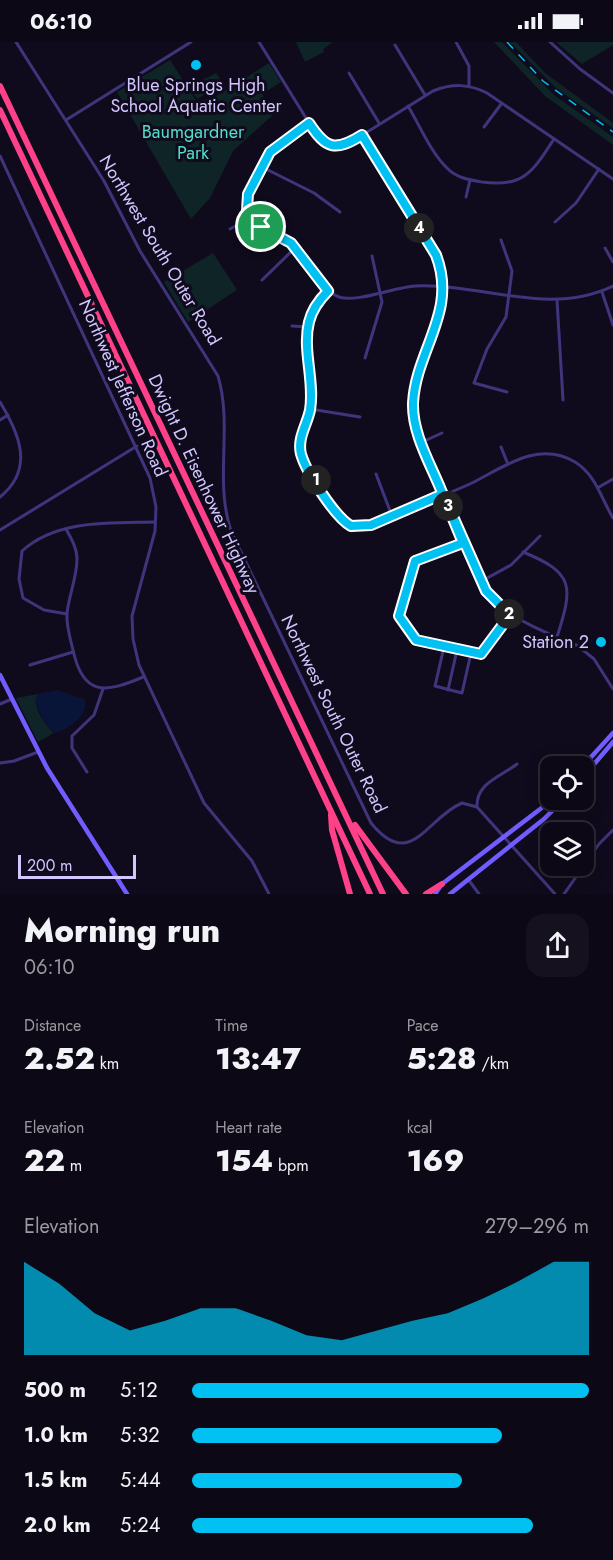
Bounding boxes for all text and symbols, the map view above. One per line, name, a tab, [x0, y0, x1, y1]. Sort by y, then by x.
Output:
text: 06:10	[30, 5, 92, 37]
marker: Blue Springs High School Aquatic Center	[189, 58, 203, 72]
place label: Blue Springs High School Aquatic Center	[110, 72, 282, 119]
park label: Baumgardner Park	[142, 119, 245, 166]
street label: Northwest South Outer Road	[93, 150, 227, 350]
pin	[235, 201, 286, 252]
icon: arrive	[244, 210, 277, 243]
pin: 4	[404, 213, 434, 243]
text: 4	[413, 216, 425, 239]
street label: Northwest Jefferson Road	[72, 295, 174, 481]
street label: Dwight D. Eisenhower Highway	[142, 370, 266, 598]
pin: 1	[301, 465, 331, 495]
text: 1	[312, 468, 320, 491]
pin: 3	[433, 491, 463, 521]
text: 3	[443, 494, 453, 517]
pin: 2	[494, 599, 524, 629]
text: 2	[504, 602, 514, 625]
street label: Northwest South Outer Road	[275, 610, 393, 818]
place label: Station 2	[522, 629, 589, 655]
marker: Station 2	[594, 635, 608, 649]
map controls	[540, 756, 594, 876]
button: locate	[540, 756, 594, 810]
button: layers	[540, 822, 594, 876]
scale bar	[18, 852, 136, 880]
text: 200 m	[27, 854, 73, 877]
text: Morning run	[24, 907, 220, 954]
button: share	[526, 914, 589, 977]
text: 06:10	[24, 953, 75, 982]
text: Distance	[24, 1014, 81, 1037]
text: Time	[215, 1014, 248, 1037]
text: Pace	[407, 1014, 439, 1037]
text: 2.52	[24, 1037, 95, 1080]
text: 13:47	[215, 1037, 301, 1080]
text: 5:28	[407, 1037, 477, 1080]
text: km	[95, 1052, 119, 1075]
text: /km	[477, 1052, 509, 1075]
text: Elevation	[24, 1116, 84, 1139]
text: Heart rate	[215, 1116, 282, 1139]
text: kcal	[407, 1116, 432, 1139]
text: 22	[24, 1139, 65, 1182]
text: 154	[215, 1139, 273, 1182]
text: 169	[407, 1139, 464, 1182]
text: m	[65, 1154, 82, 1177]
text: bpm	[273, 1154, 309, 1177]
text: Elevation	[24, 1212, 99, 1241]
text: 279–296 m	[485, 1212, 589, 1241]
text: 500 m	[24, 1376, 86, 1405]
text: 5:12	[120, 1376, 158, 1405]
text: 1.0 km	[24, 1421, 88, 1450]
text: 5:32	[120, 1421, 160, 1450]
text: 1.5 km	[24, 1466, 87, 1495]
text: 5:44	[120, 1466, 161, 1495]
text: 2.0 km	[24, 1511, 91, 1540]
text: 5:24	[120, 1511, 160, 1540]

